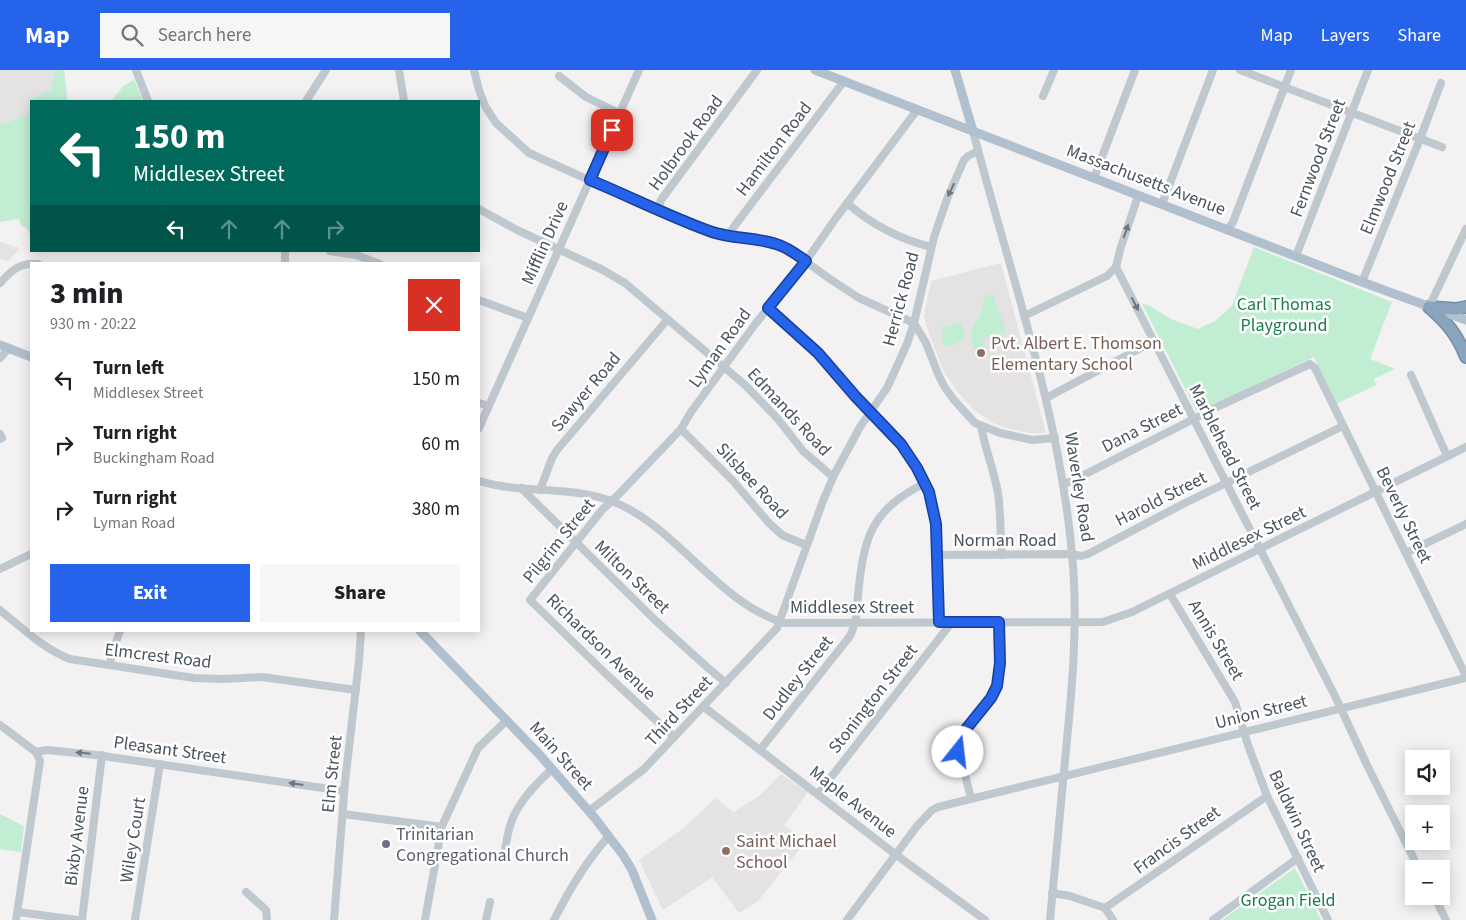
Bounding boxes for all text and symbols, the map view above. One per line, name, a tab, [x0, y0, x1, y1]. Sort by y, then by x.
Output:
search box	[100, 13, 450, 58]
text: Map	[25, 18, 70, 53]
icon: search	[118, 21, 146, 49]
text: Search here	[158, 22, 251, 49]
text: Map	[1261, 23, 1293, 48]
text: Layers	[1321, 23, 1370, 48]
text: Share	[1398, 23, 1441, 48]
street label: Holbrook Road	[643, 90, 729, 196]
street label: Fernwood Street	[1284, 95, 1352, 221]
street label: Hamilton Road	[730, 97, 818, 201]
pin	[591, 109, 633, 151]
text: 150 m	[133, 112, 225, 162]
icon: arrive	[598, 116, 626, 144]
street label: Elmwood Street	[1354, 118, 1422, 238]
icon: left	[50, 120, 115, 185]
street label: Massachusetts Avenue	[1063, 138, 1229, 222]
text: Middlesex Street	[133, 158, 285, 190]
one-way arrow	[947, 183, 955, 197]
street label: Mifflin Drive	[515, 197, 575, 289]
icon: left	[162, 215, 190, 243]
icon: ahead	[215, 215, 243, 243]
icon: ahead	[268, 215, 296, 243]
icon: right	[321, 215, 349, 243]
one-way arrow	[1122, 223, 1130, 238]
street label: Herrick Road	[876, 249, 926, 349]
text: 3 min	[50, 272, 124, 315]
button: close	[408, 279, 460, 331]
park label: Carl Thomas Playground	[1237, 292, 1331, 338]
one-way arrow	[1131, 296, 1139, 311]
street label: Lyman Road	[683, 303, 757, 393]
text: 930 m · 20:22	[50, 313, 137, 335]
place label: Pvt. Albert E. Thomson Elementary School	[991, 331, 1162, 377]
street label: Sawyer Road	[545, 347, 627, 437]
marker: Pvt. Albert E. Thomson Elementary School	[975, 347, 987, 359]
text: Turn left	[93, 355, 164, 382]
street label: Edmands Road	[741, 362, 837, 462]
icon: left	[50, 366, 78, 394]
text: 150 m	[412, 366, 460, 393]
street label: Marblehead Street	[1183, 380, 1267, 514]
text: Middlesex Street	[93, 382, 203, 404]
street label: Dana Street	[1097, 397, 1187, 459]
text: Turn right	[93, 420, 177, 447]
street label: Waverley Road	[1058, 430, 1100, 544]
icon: right	[50, 431, 78, 459]
text: 60 m	[422, 431, 460, 458]
street label: Silsbee Road	[710, 437, 794, 525]
text: Buckingham Road	[93, 447, 215, 469]
street label: Beverly Street	[1370, 462, 1438, 568]
street label: Harold Street	[1111, 465, 1211, 533]
text: Turn right	[93, 485, 177, 512]
street label: Pilgrim Street	[517, 493, 601, 589]
icon: right	[50, 496, 78, 524]
text: 380 m	[412, 496, 460, 523]
street label: Middlesex Street	[1188, 500, 1310, 576]
text: Lyman Road	[93, 512, 175, 534]
street label: Norman Road	[953, 528, 1057, 553]
street label: Milton Street	[589, 535, 675, 619]
button: Exit	[50, 564, 250, 622]
button: Share	[260, 564, 460, 622]
street label: Richardson Avenue	[541, 588, 662, 706]
street label: Middlesex Street	[790, 595, 914, 620]
street label: Annis Street	[1182, 595, 1250, 685]
street label: Dudley Street	[757, 630, 839, 726]
street label: Elmcrest Road	[103, 637, 213, 675]
street label: Stonington Street	[822, 639, 924, 759]
street label: Third Street	[640, 670, 718, 752]
street label: Union Street	[1212, 688, 1310, 736]
street label: Main Street	[523, 716, 599, 796]
position arrow	[931, 725, 983, 777]
street label: Pleasant Street	[112, 730, 228, 770]
street label: Elm Street	[316, 734, 348, 814]
one-way arrow	[75, 749, 91, 757]
map controls	[1405, 750, 1450, 905]
button: sound	[1405, 750, 1450, 795]
street label: Maple Avenue	[804, 760, 902, 844]
street label: Baldwin Street	[1262, 766, 1332, 876]
one-way arrow	[288, 779, 304, 787]
street label: Bixby Avenue	[58, 785, 96, 887]
street label: Wiley Court	[114, 795, 152, 885]
street label: Francis Street	[1128, 800, 1226, 880]
button: +	[1405, 805, 1450, 850]
place label: Trinitarian Congregational Church	[396, 822, 569, 868]
place label: Saint Michael School	[736, 829, 837, 875]
marker: Trinitarian Congregational Church	[380, 838, 392, 850]
marker: Saint Michael School	[720, 845, 732, 857]
button: −	[1405, 860, 1450, 905]
park label: Grogan Field	[1240, 888, 1336, 913]

